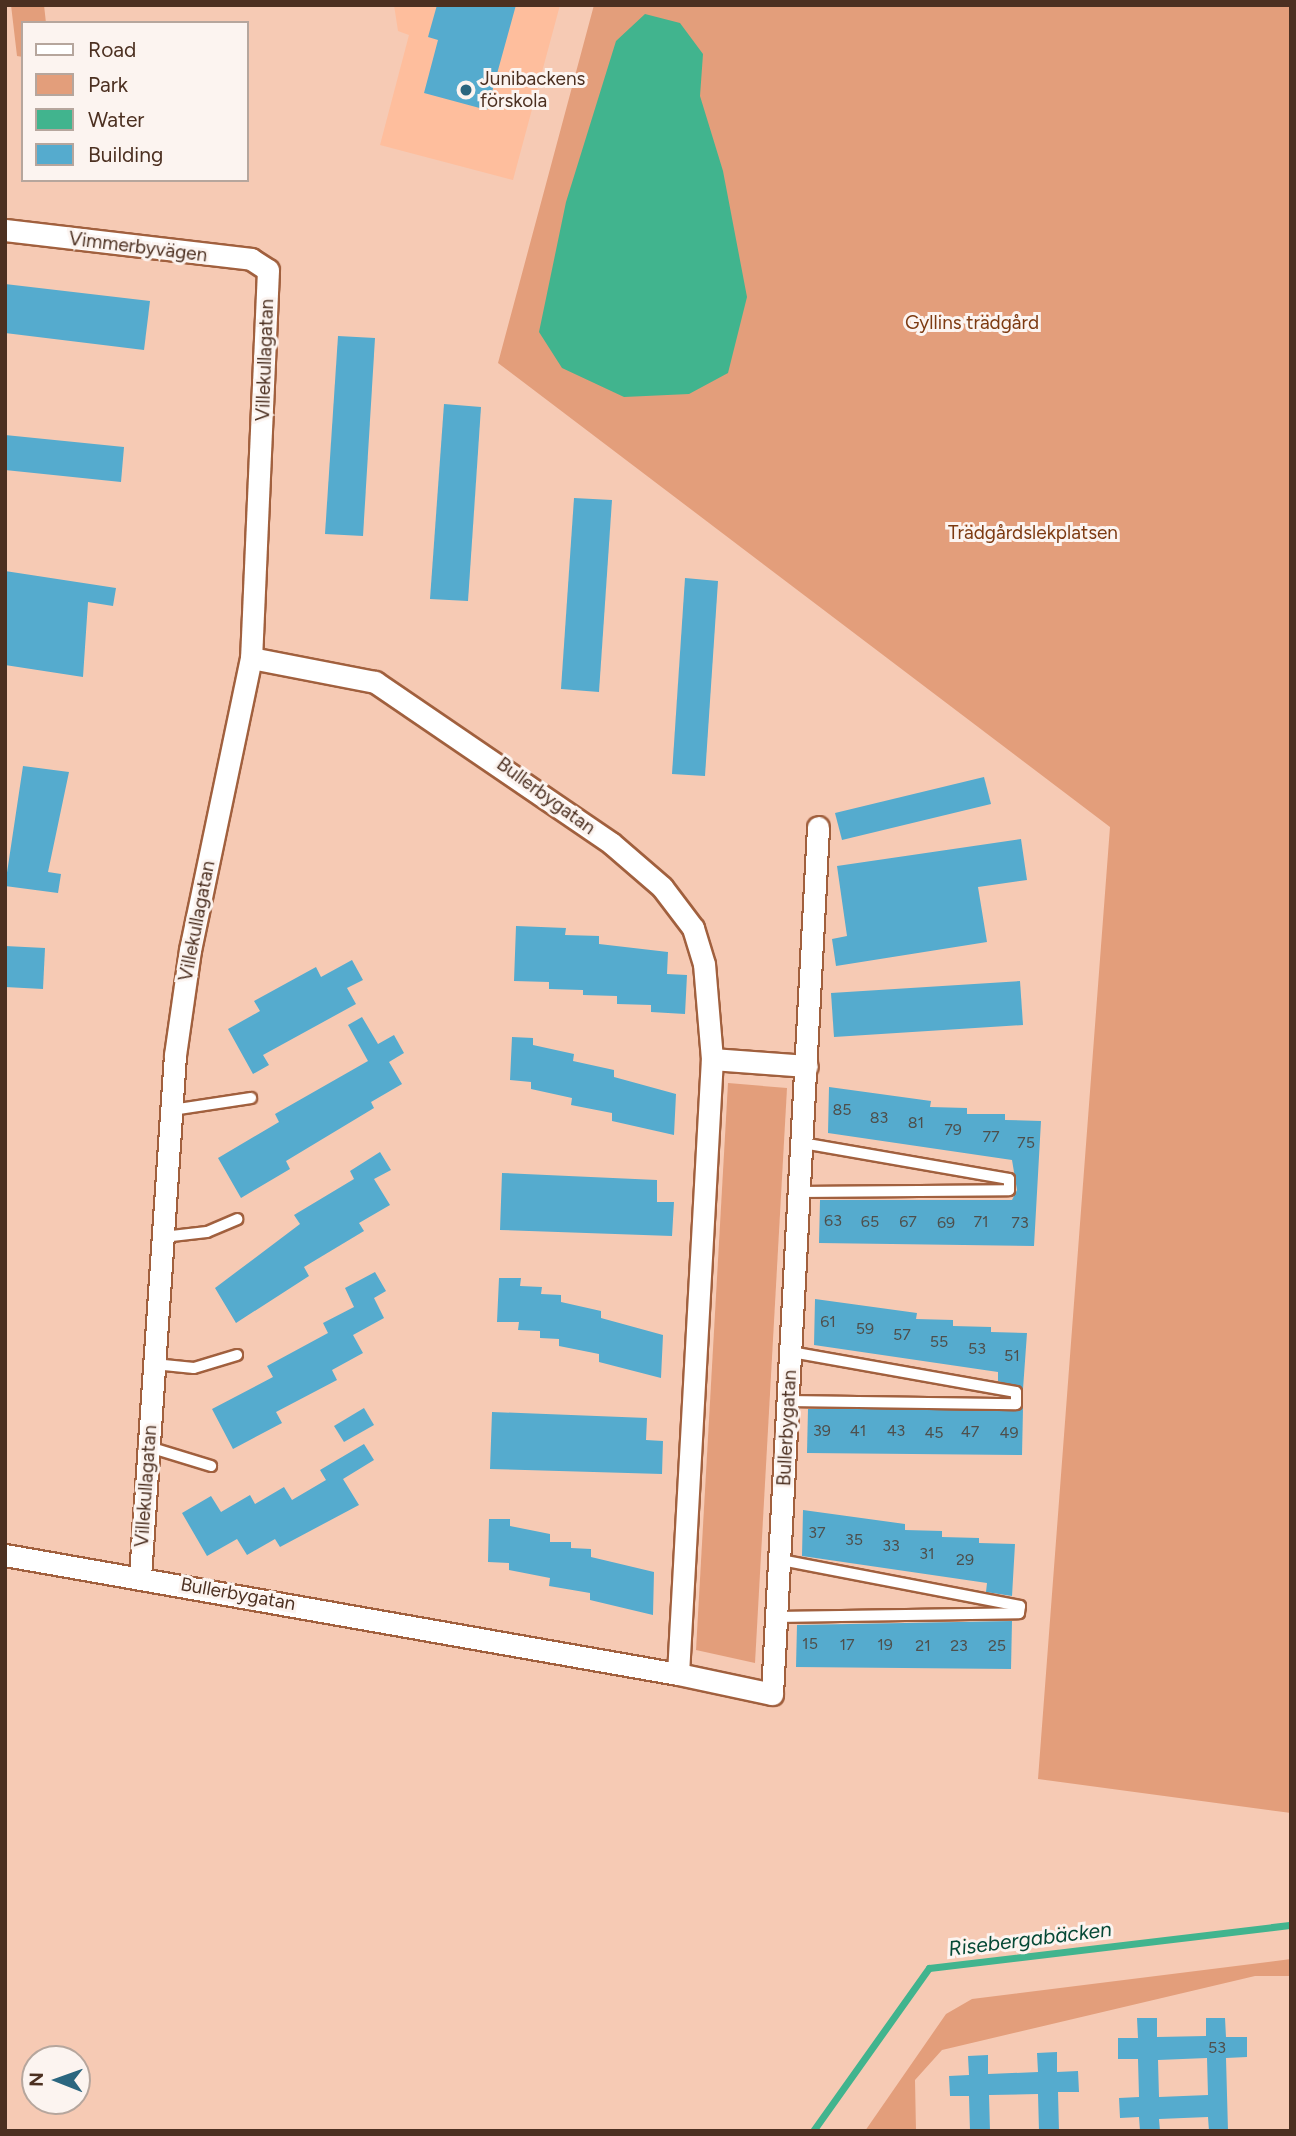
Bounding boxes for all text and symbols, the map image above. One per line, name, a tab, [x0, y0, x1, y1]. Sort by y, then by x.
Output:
legend	[21, 21, 248, 182]
text: Road	[88, 37, 136, 62]
place label: Junibackens förskola	[480, 68, 585, 112]
text: Park	[88, 72, 128, 97]
marker: Junibackens förskola	[458, 82, 474, 98]
text: Water	[88, 107, 144, 132]
text: Building	[88, 142, 163, 167]
street label: Vimmerbyvägen	[67, 227, 209, 267]
street label: Villekullagatan	[251, 298, 279, 422]
park label: Gyllins trädgård	[905, 312, 1039, 334]
park label: Trädgårdslekplatsen	[948, 522, 1118, 544]
street label: Bullerbygatan	[492, 753, 600, 839]
street label: Villekullagatan	[174, 859, 220, 983]
house number: 85	[832, 1100, 852, 1120]
house number: 83	[870, 1108, 888, 1128]
house number: 81	[908, 1113, 924, 1133]
house number: 79	[944, 1120, 962, 1140]
house number: 77	[982, 1127, 1000, 1147]
house number: 75	[1017, 1133, 1035, 1153]
house number: 63	[824, 1211, 842, 1231]
house number: 65	[861, 1212, 879, 1232]
house number: 67	[899, 1212, 917, 1232]
house number: 71	[973, 1212, 989, 1232]
house number: 69	[937, 1213, 955, 1233]
house number: 73	[1011, 1213, 1029, 1233]
house number: 61	[820, 1312, 836, 1332]
house number: 59	[856, 1319, 874, 1339]
house number: 57	[893, 1325, 911, 1345]
house number: 55	[930, 1332, 948, 1352]
house number: 53	[968, 1339, 986, 1359]
house number: 51	[1004, 1346, 1020, 1366]
street label: Bullerbygatan	[773, 1369, 801, 1487]
house number: 39	[813, 1421, 831, 1441]
house number: 41	[850, 1421, 866, 1441]
house number: 43	[887, 1421, 905, 1441]
house number: 47	[961, 1422, 979, 1442]
house number: 45	[924, 1423, 944, 1443]
house number: 49	[1000, 1423, 1018, 1443]
street label: Villekullagatan	[130, 1424, 162, 1548]
house number: 37	[808, 1523, 826, 1543]
house number: 35	[845, 1530, 863, 1550]
house number: 33	[882, 1536, 900, 1556]
house number: 31	[919, 1544, 935, 1564]
house number: 29	[956, 1550, 974, 1570]
street label: Bullerbygatan	[179, 1573, 297, 1615]
house number: 15	[802, 1634, 818, 1654]
house number: 17	[839, 1635, 855, 1655]
house number: 19	[877, 1635, 893, 1655]
house number: 21	[915, 1636, 931, 1656]
house number: 23	[950, 1636, 968, 1656]
house number: 25	[988, 1636, 1006, 1656]
water label: Risebergabäcken	[947, 1916, 1113, 1962]
house number: 53	[1208, 2038, 1226, 2058]
north arrow	[21, 2045, 91, 2115]
text: N	[25, 2072, 48, 2087]

